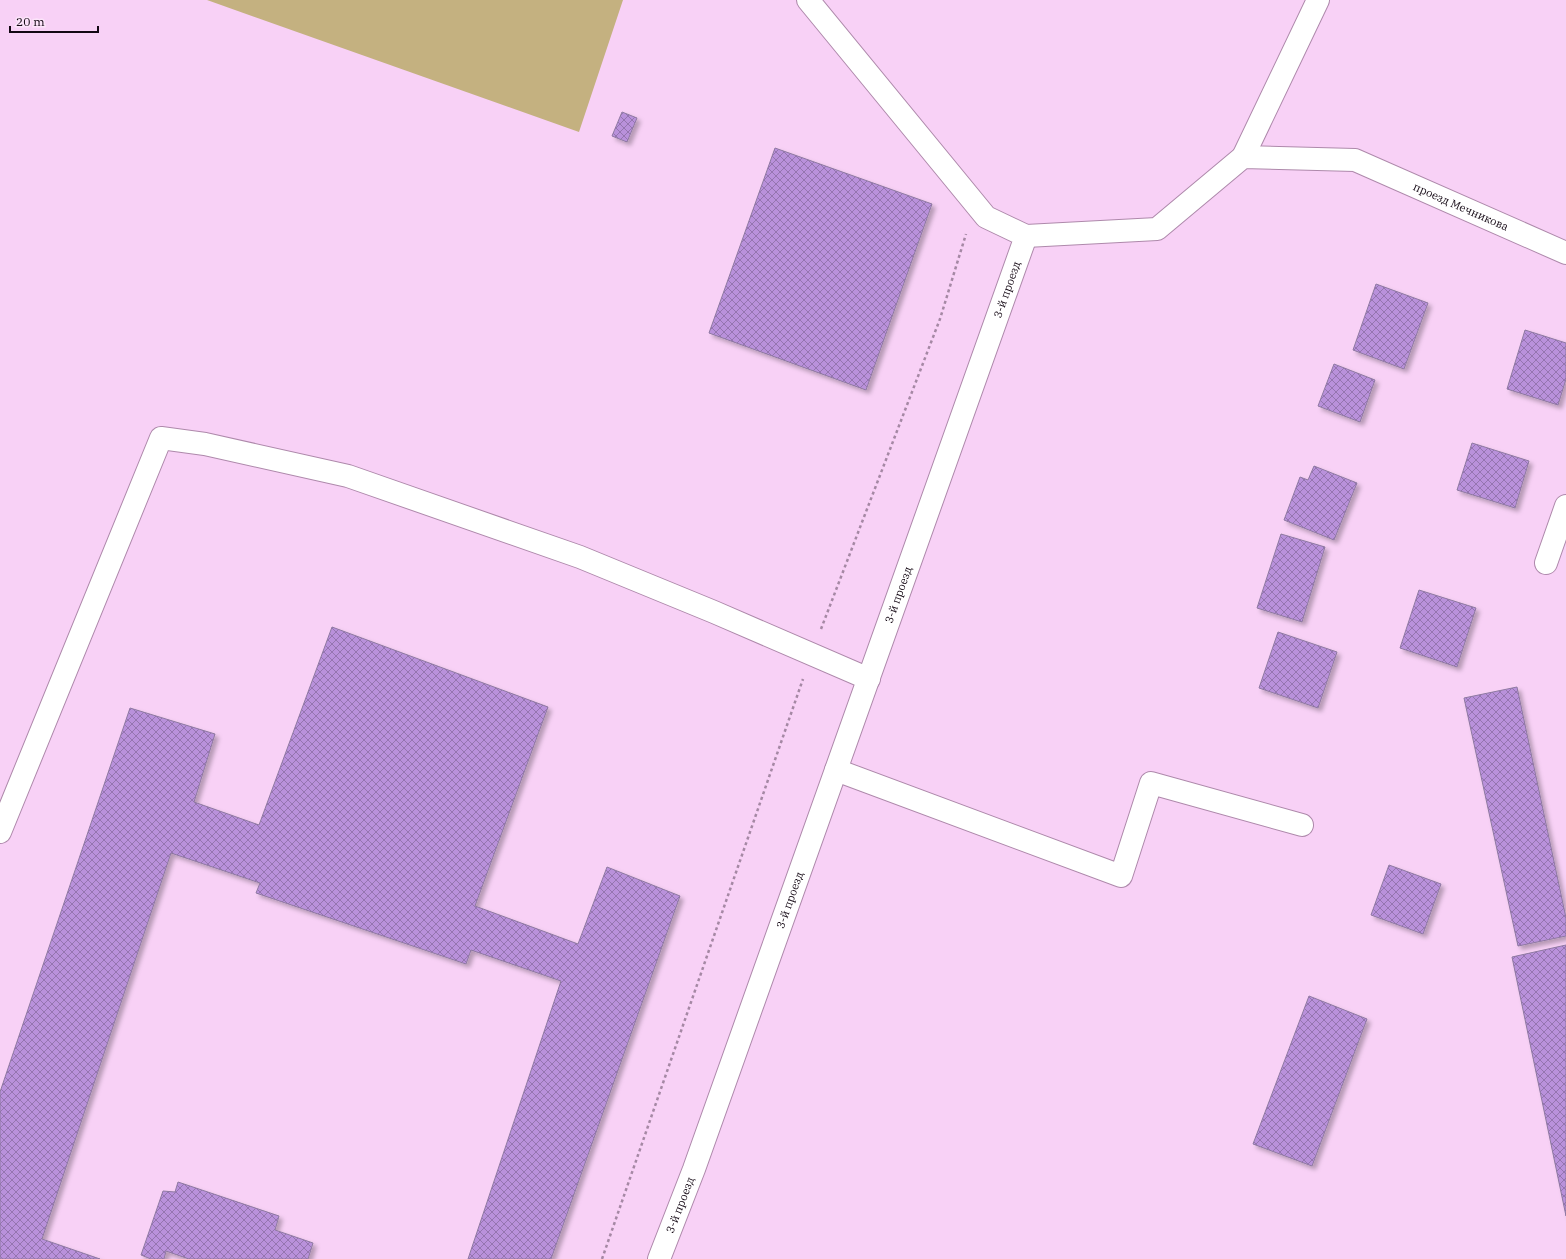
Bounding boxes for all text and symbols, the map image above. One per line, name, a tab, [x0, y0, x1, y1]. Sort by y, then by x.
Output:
scale bar	[10, 8, 98, 34]
text: 20 m	[16, 14, 45, 29]
street label: проезд Мечникова	[1411, 180, 1511, 234]
street label: 3-й проезд	[990, 259, 1024, 320]
street label: 3-й проезд	[882, 564, 915, 625]
street label: 3-й проезд	[773, 870, 806, 930]
street label: 3-й проезд	[663, 1175, 697, 1235]

